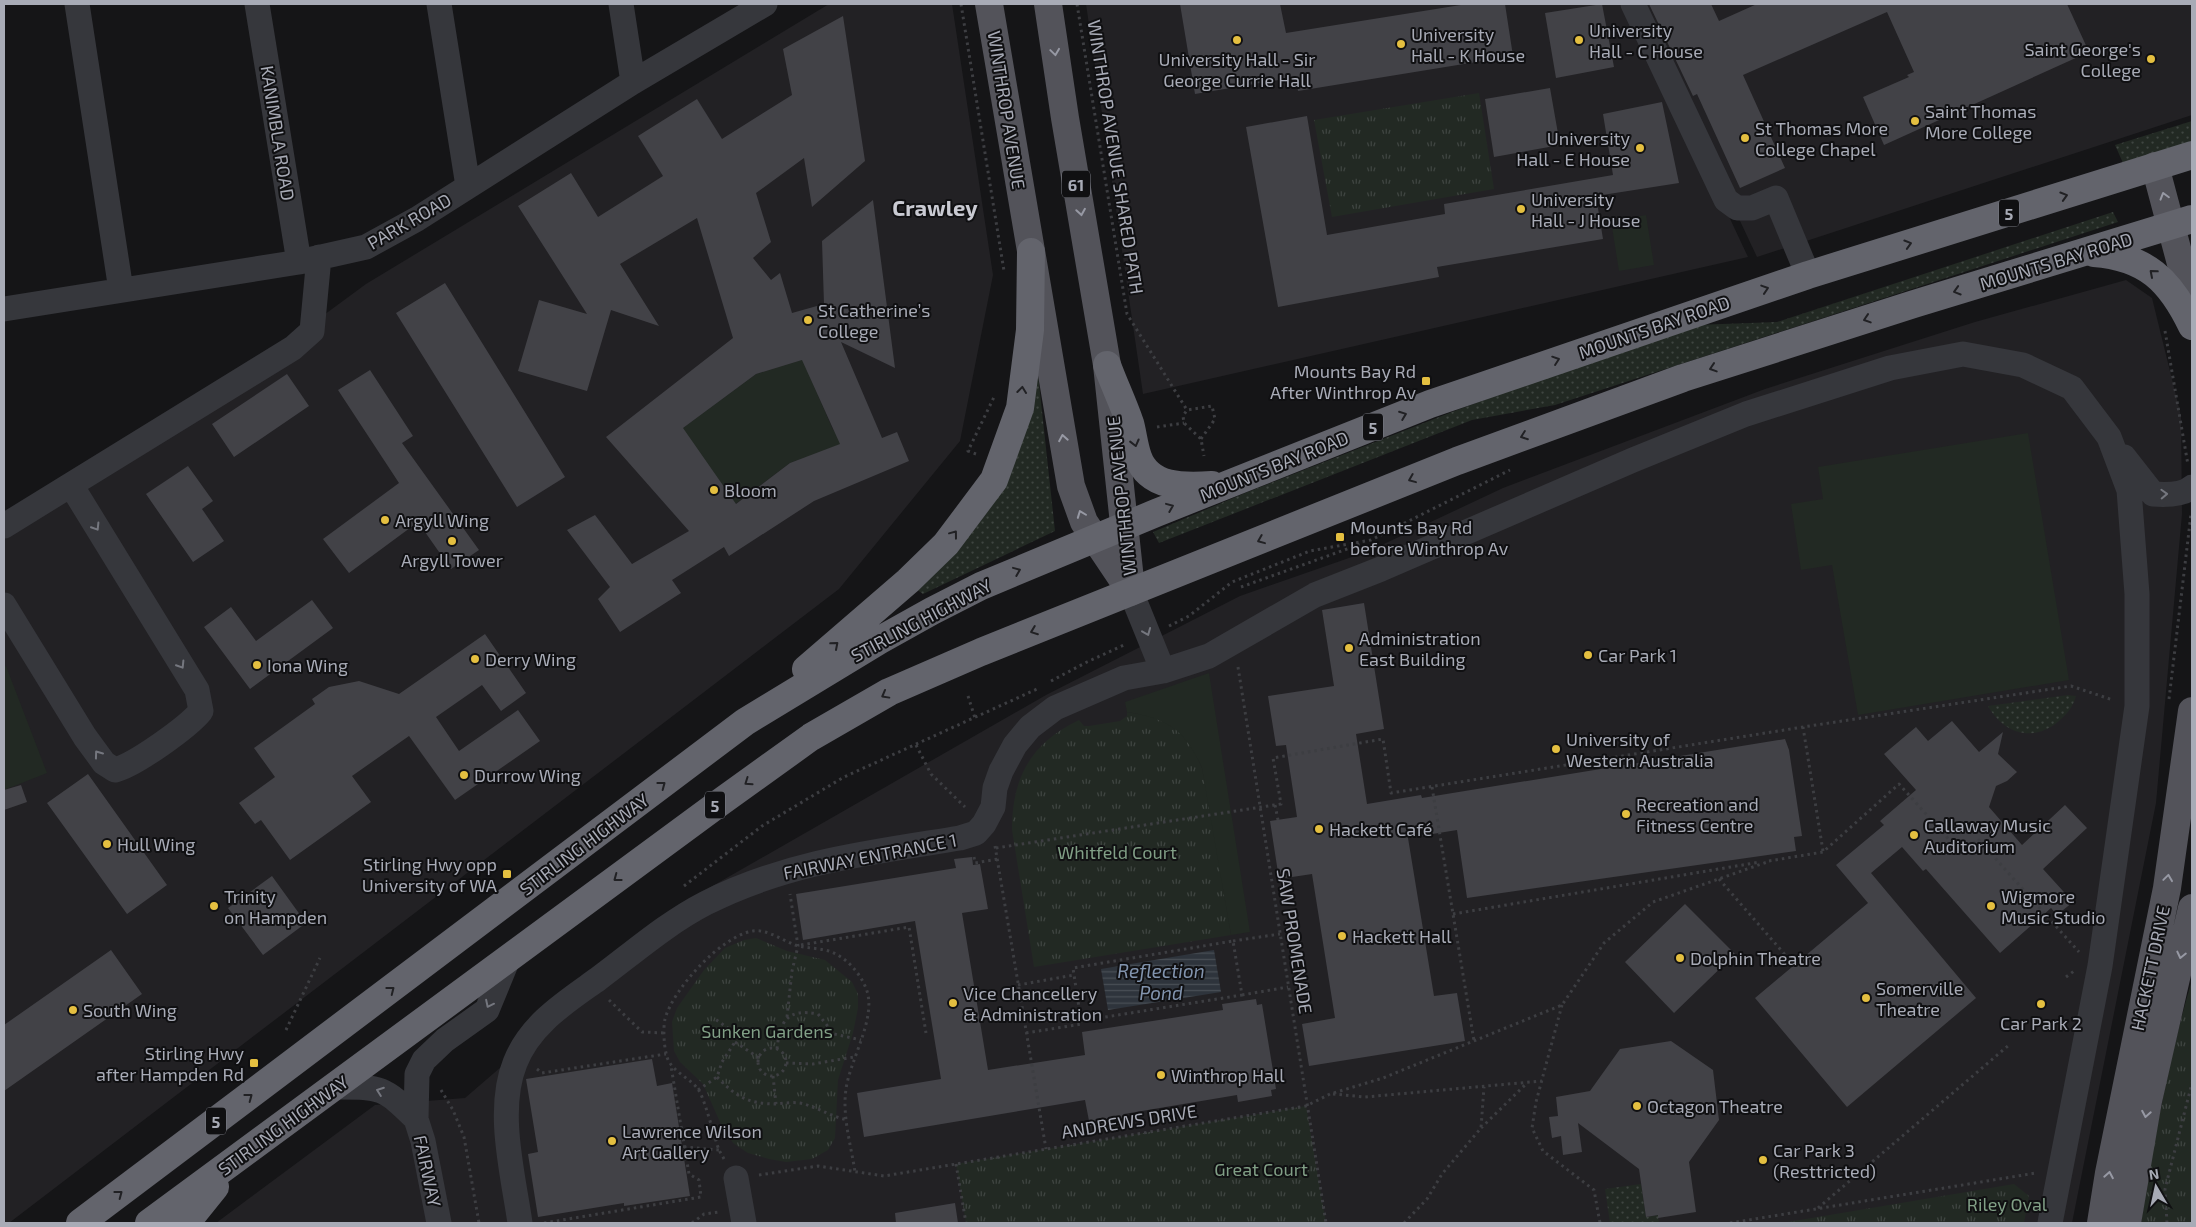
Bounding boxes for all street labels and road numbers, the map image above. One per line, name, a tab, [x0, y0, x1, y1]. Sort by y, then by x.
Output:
street label: WINTHROP AVENUE SHARED PATH	[1083, 18, 1149, 296]
street label: WINTHROP AVENUE	[984, 29, 1030, 191]
street label: KANIMBLA ROAD	[256, 64, 300, 202]
road number: 61	[1062, 170, 1090, 198]
street label: PARK ROAD	[363, 188, 455, 254]
road number: 5	[1999, 200, 2019, 227]
street label: MOUNTS BAY ROAD	[1977, 227, 2135, 295]
street label: MOUNTS BAY ROAD	[1576, 291, 1732, 363]
road number: 5	[1363, 414, 1383, 441]
street label: WINTHROP AVENUE	[1102, 415, 1140, 577]
street label: MOUNTS BAY ROAD	[1196, 426, 1352, 506]
street label: STIRLING HIGHWAY	[847, 573, 996, 666]
street label: STIRLING HIGHWAY	[515, 788, 653, 900]
road number: 5	[705, 792, 725, 818]
street label: FAIRWAY ENTRANCE 1	[781, 828, 959, 884]
street label: SAW PROMENADE	[1273, 867, 1317, 1015]
street label: HACKETT DRIVE	[2126, 903, 2174, 1033]
street label: STIRLING HIGHWAY	[214, 1070, 353, 1180]
street label: ANDREWS DRIVE	[1060, 1099, 1198, 1143]
road number: 5	[206, 1108, 226, 1134]
street label: FAIRWAY	[410, 1133, 446, 1210]

